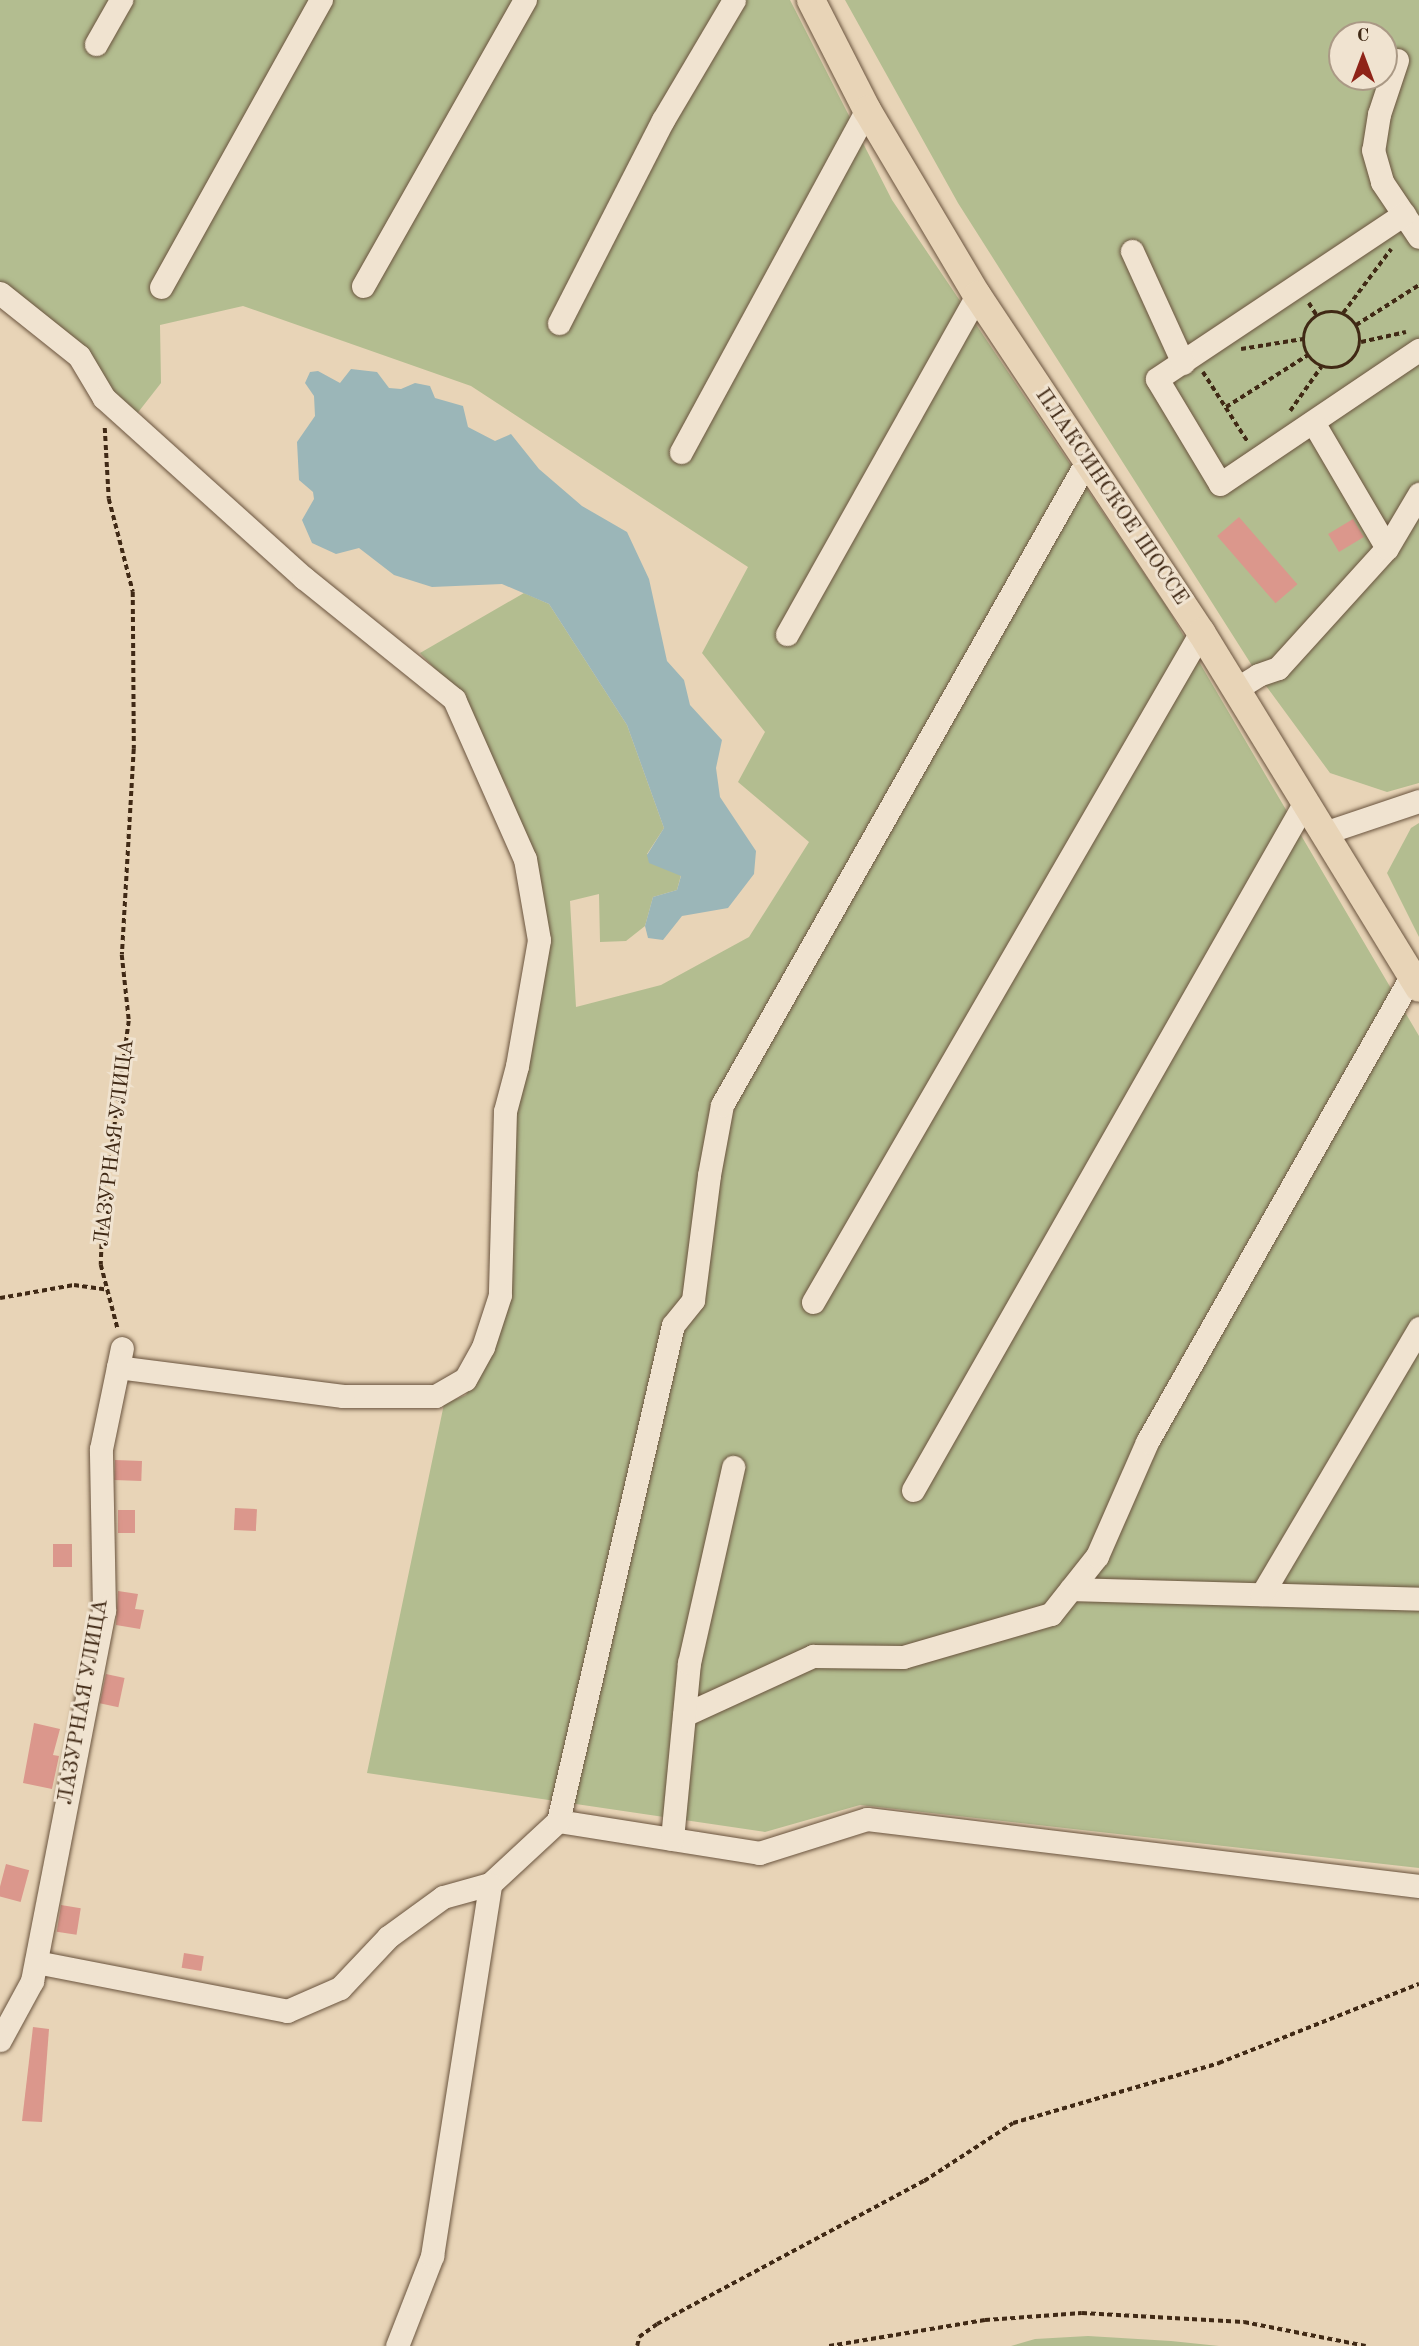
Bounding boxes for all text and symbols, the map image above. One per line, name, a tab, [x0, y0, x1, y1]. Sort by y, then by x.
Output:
north arrow	[1328, 21, 1398, 91]
text: С	[1357, 27, 1369, 46]
street label: ПЛАКСИНСКОЕ ШОССЕ	[1029, 384, 1193, 610]
street label: ЛАЗУРНАЯ УЛИЦА	[90, 1038, 140, 1248]
street label: ЛАЗУРНАЯ УЛИЦА	[53, 1597, 115, 1807]

